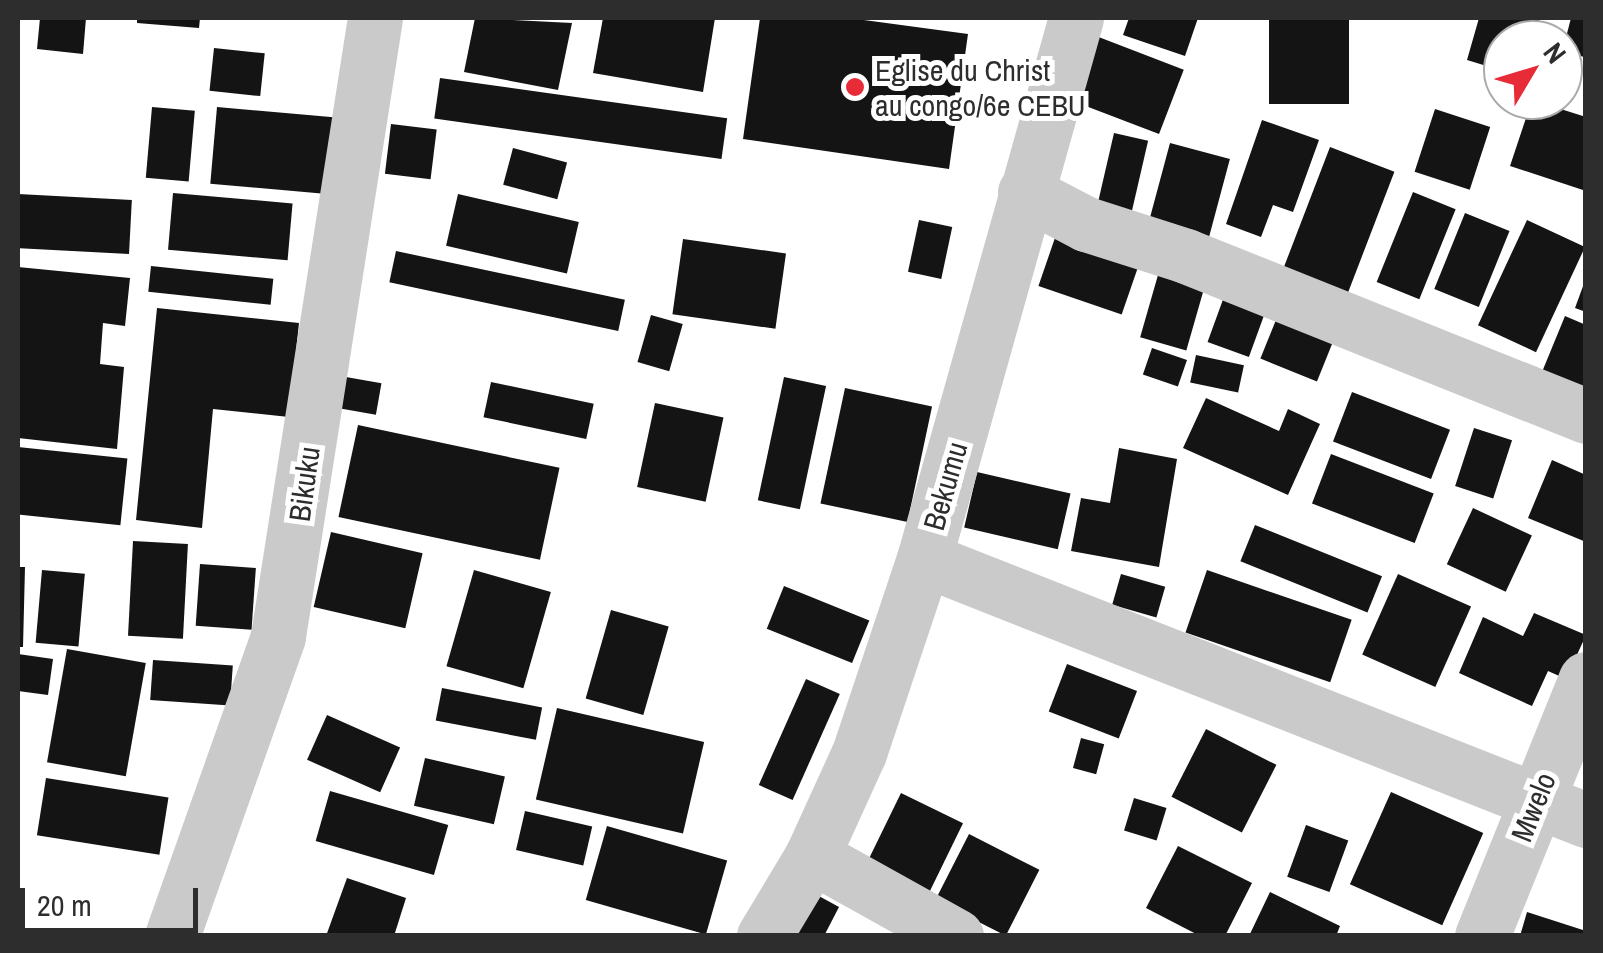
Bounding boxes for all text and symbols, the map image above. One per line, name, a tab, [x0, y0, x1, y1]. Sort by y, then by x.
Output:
north arrow	[1483, 20, 1583, 120]
text: N	[1535, 35, 1575, 71]
place label: Eglise du Christ au congo/6e CEBU	[875, 52, 1086, 122]
marker: Eglise du Christ au congo/6e CEBU	[844, 76, 866, 98]
street label: Bekumu	[915, 438, 975, 534]
street label: Bikuku	[281, 444, 327, 524]
street label: Mwelo	[1503, 767, 1563, 847]
scale bar	[25, 868, 202, 930]
text: 20 m	[37, 885, 92, 925]

